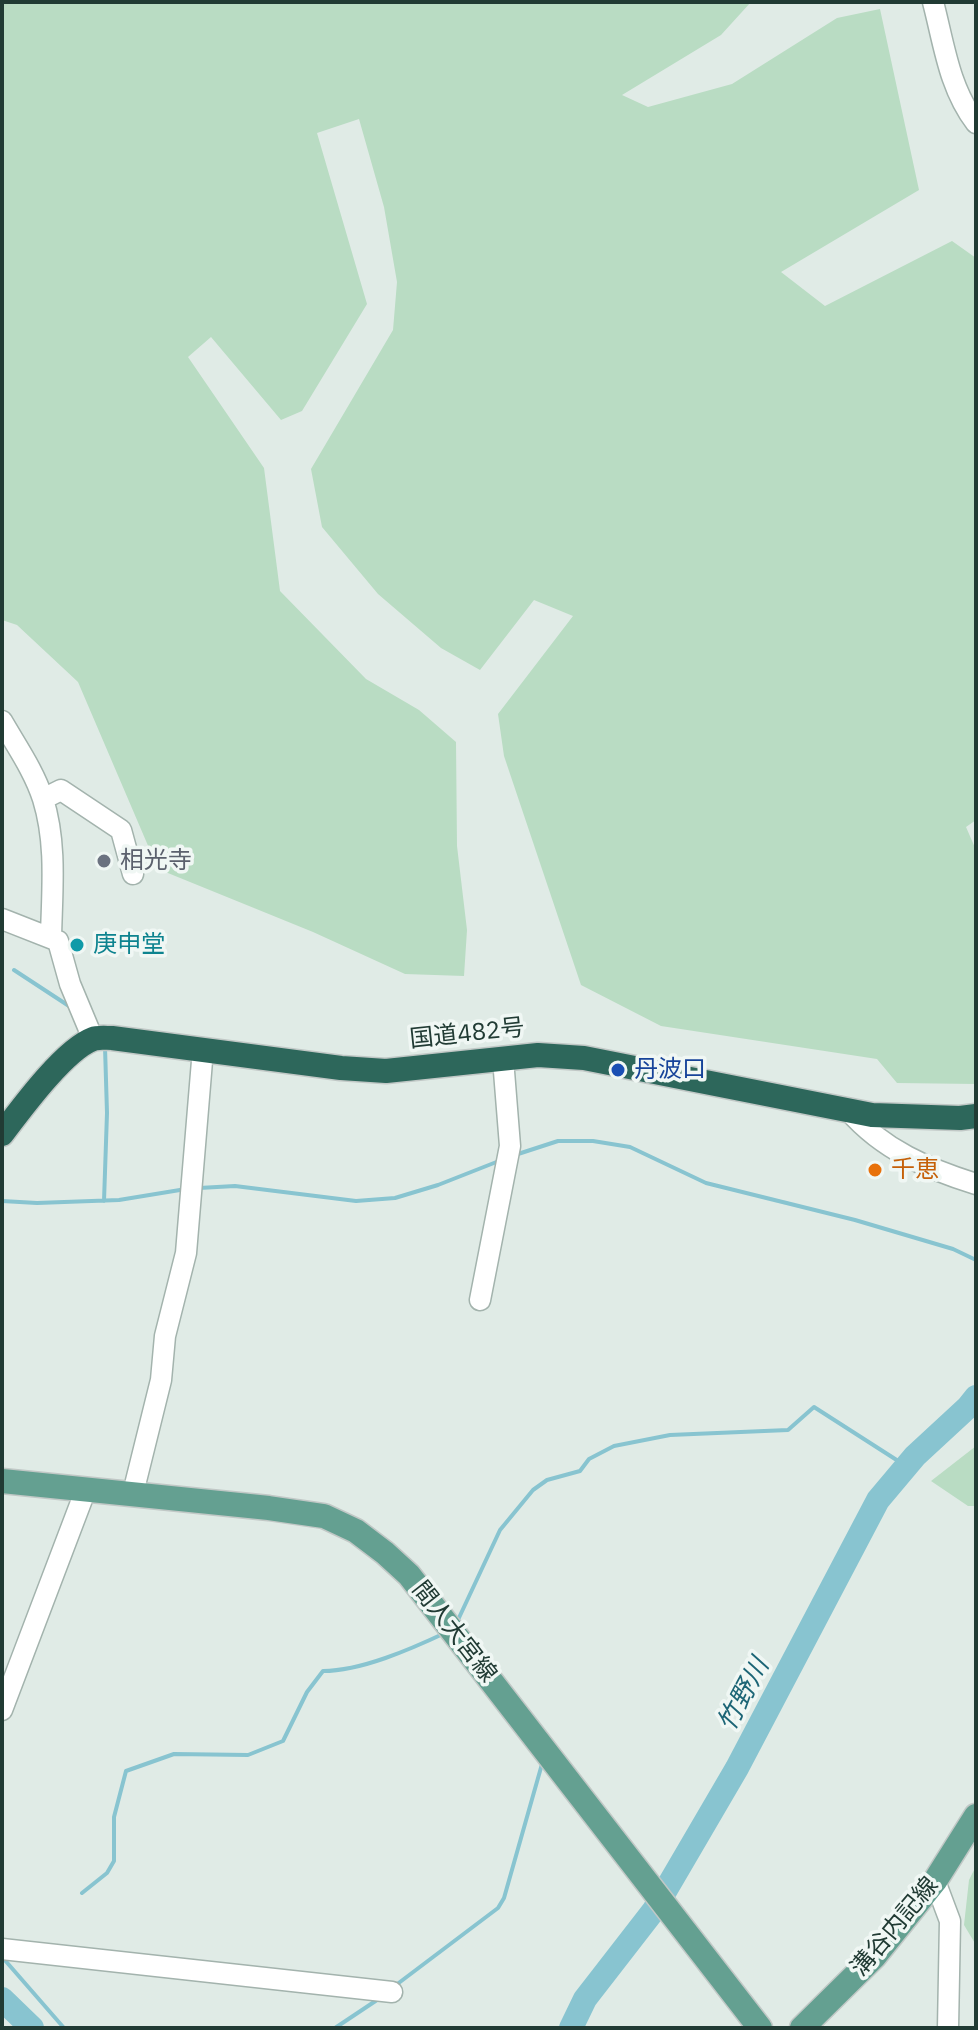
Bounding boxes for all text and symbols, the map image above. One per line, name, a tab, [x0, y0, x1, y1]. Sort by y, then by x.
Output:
place label: 相光寺	[120, 847, 192, 875]
marker: 相光寺	[95, 852, 113, 870]
place label: 庚申堂	[93, 931, 165, 959]
marker: 庚申堂	[68, 936, 86, 954]
street label: 国道482号	[408, 1014, 526, 1054]
place label: 丹波口	[634, 1056, 706, 1084]
marker: 丹波口	[609, 1061, 627, 1079]
place label: 千恵	[891, 1156, 939, 1184]
marker: 千恵	[866, 1161, 884, 1179]
street label: 間人大宮線	[406, 1576, 502, 1688]
water label: 竹野川	[712, 1653, 776, 1737]
street label: 溝谷内記線	[845, 1872, 945, 1982]

